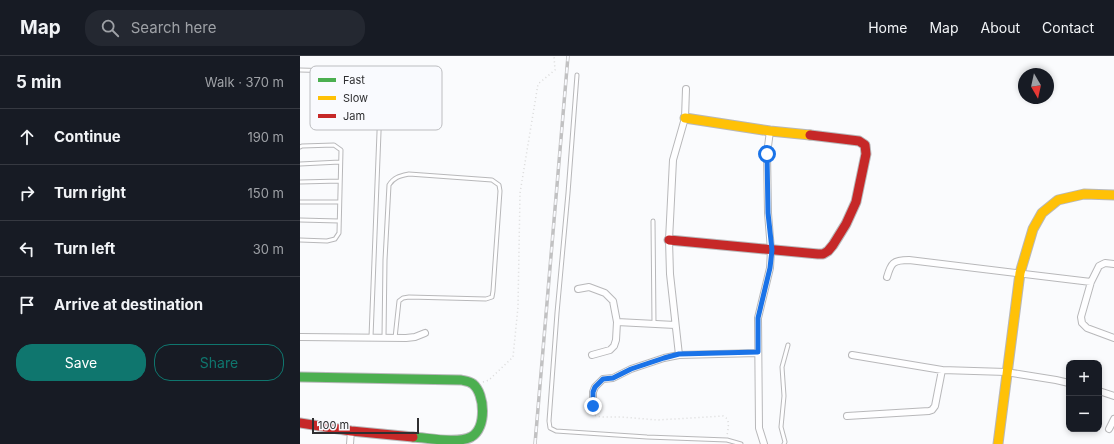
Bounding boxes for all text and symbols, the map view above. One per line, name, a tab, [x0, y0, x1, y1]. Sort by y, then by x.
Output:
search box	[85, 10, 365, 46]
text: Map	[20, 16, 61, 39]
icon: search	[99, 17, 121, 39]
text: Search here	[131, 18, 216, 37]
text: Home	[868, 19, 907, 36]
text: Map	[929, 19, 959, 36]
text: About	[981, 19, 1020, 36]
text: Contact	[1042, 19, 1094, 36]
legend	[310, 66, 442, 130]
north arrow	[1018, 68, 1054, 104]
text: 5 min	[16, 72, 62, 92]
text: Fast	[343, 73, 365, 87]
text: Walk · 370 m	[205, 74, 284, 90]
text: Slow	[343, 91, 368, 105]
text: Jam	[343, 109, 365, 123]
icon: ahead	[16, 126, 38, 148]
text: Continue	[54, 127, 121, 146]
text: 190 m	[247, 129, 284, 145]
route start	[758, 145, 776, 163]
icon: right	[16, 182, 38, 204]
text: Turn right	[54, 183, 126, 202]
text: 150 m	[248, 185, 284, 201]
icon: left	[16, 238, 38, 260]
text: Turn left	[54, 239, 115, 258]
text: 30 m	[253, 241, 284, 257]
icon: arrive	[16, 294, 38, 316]
text: Arrive at destination	[54, 295, 203, 314]
button: Save	[16, 344, 146, 381]
button: Share	[154, 344, 284, 381]
map controls	[1066, 360, 1102, 432]
button: +	[1066, 360, 1102, 396]
button: −	[1066, 396, 1102, 432]
route end	[584, 397, 602, 415]
scale bar	[312, 416, 419, 435]
text: 100 m	[318, 418, 349, 432]

